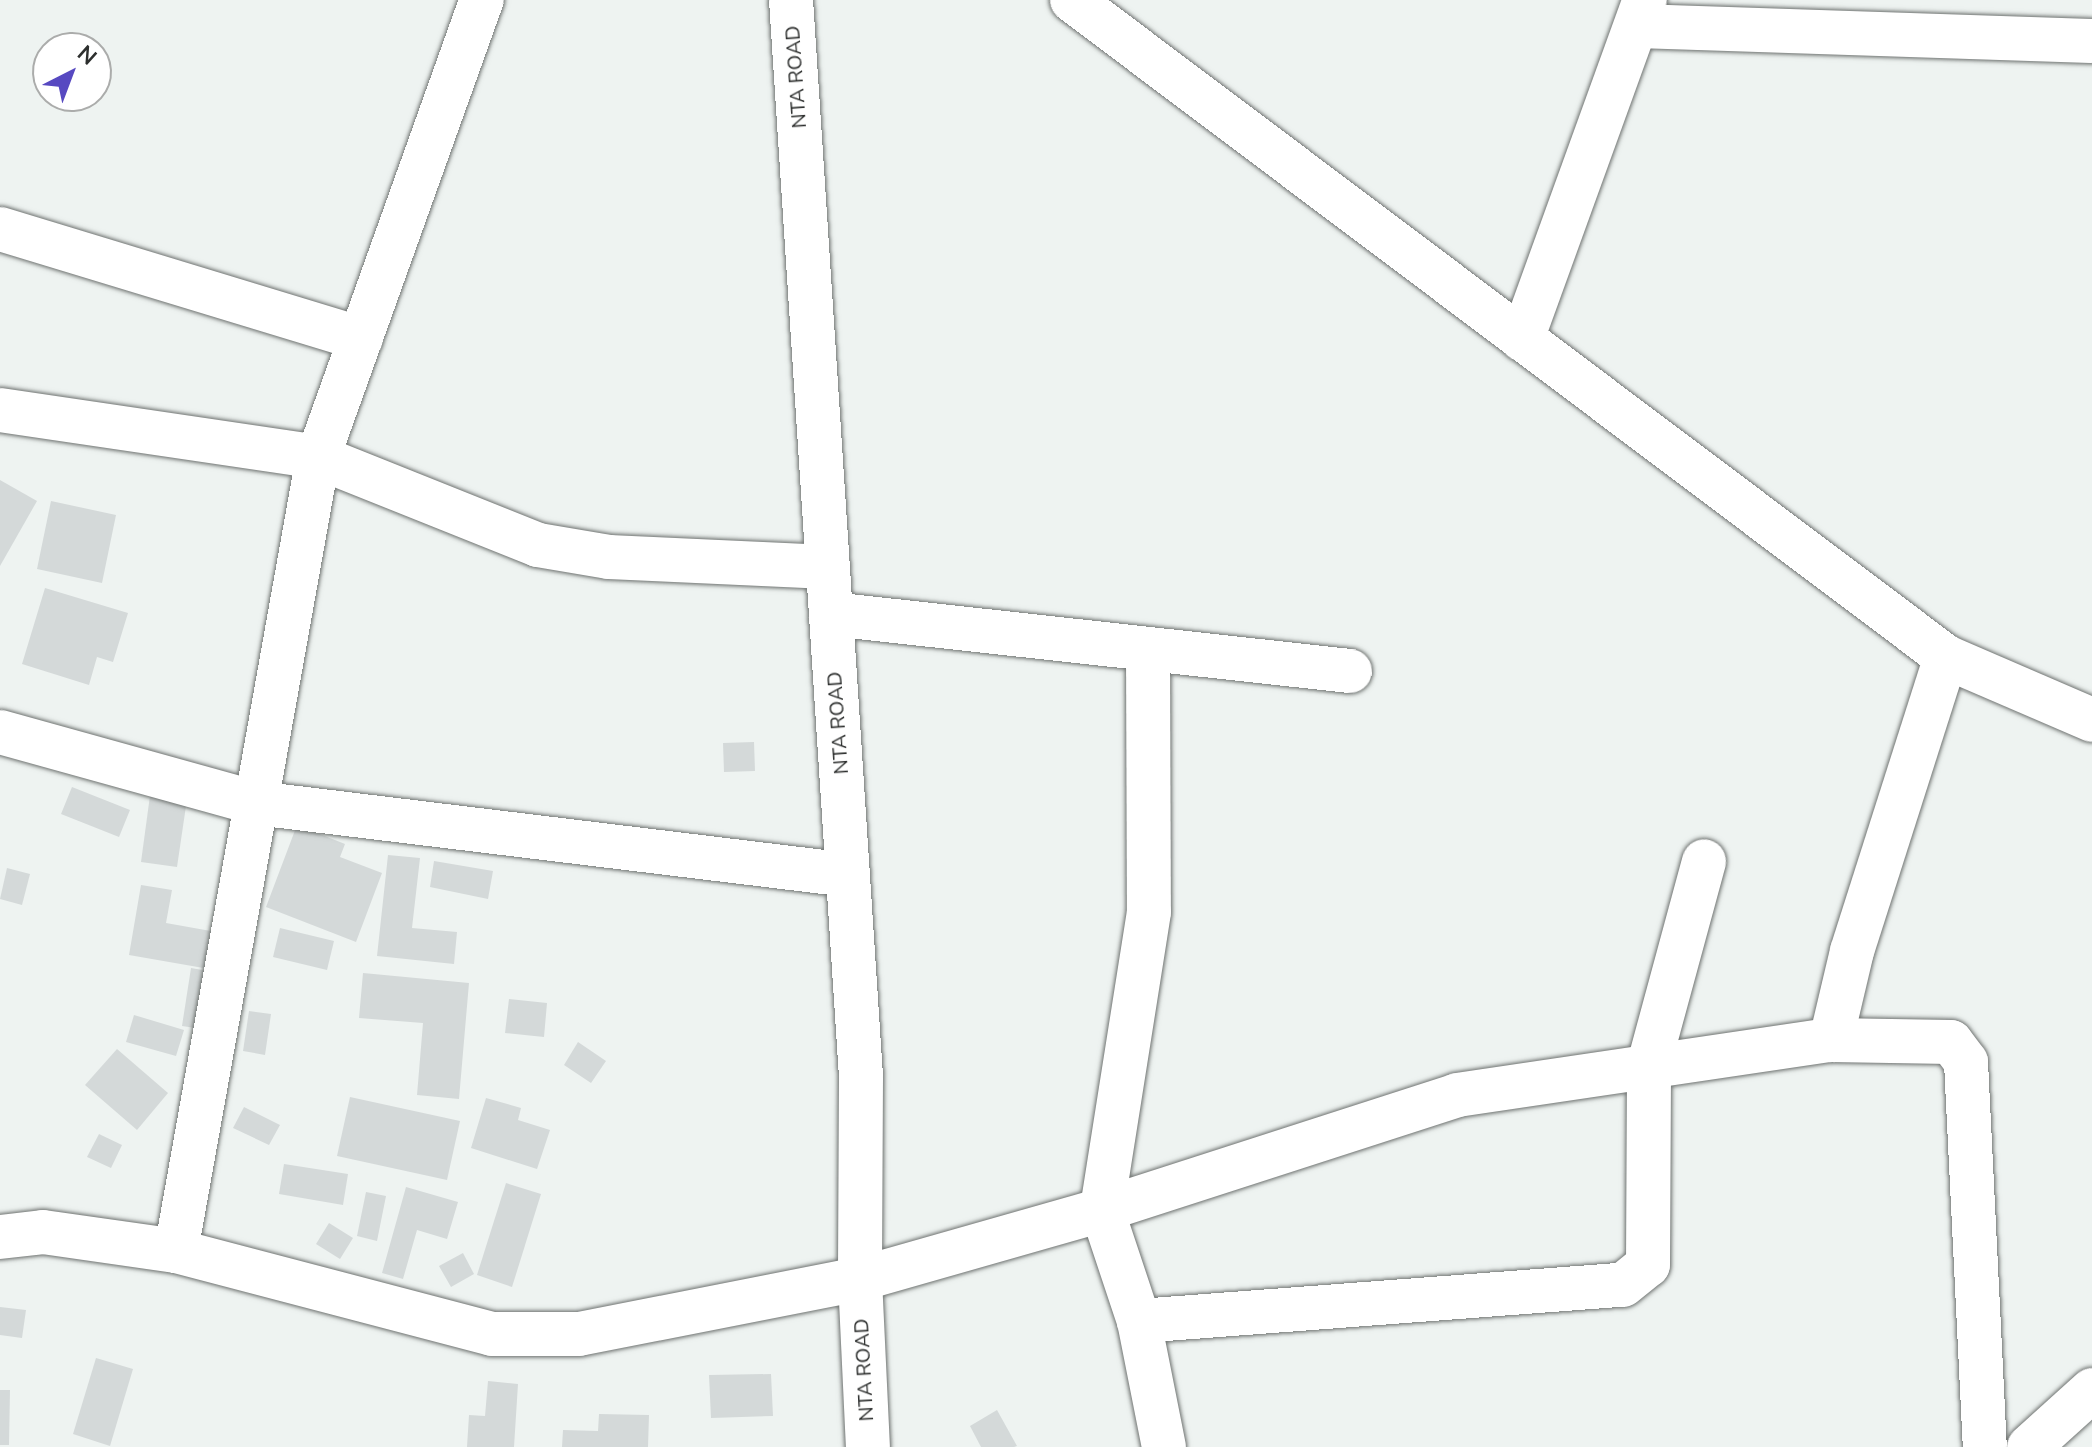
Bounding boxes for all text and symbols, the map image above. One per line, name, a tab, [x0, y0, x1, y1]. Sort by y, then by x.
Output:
street label: NTA ROAD	[780, 25, 812, 129]
north arrow	[32, 32, 112, 112]
text: N	[71, 39, 103, 72]
street label: NTA ROAD	[822, 671, 854, 775]
street label: NTA ROAD	[849, 1318, 879, 1422]

